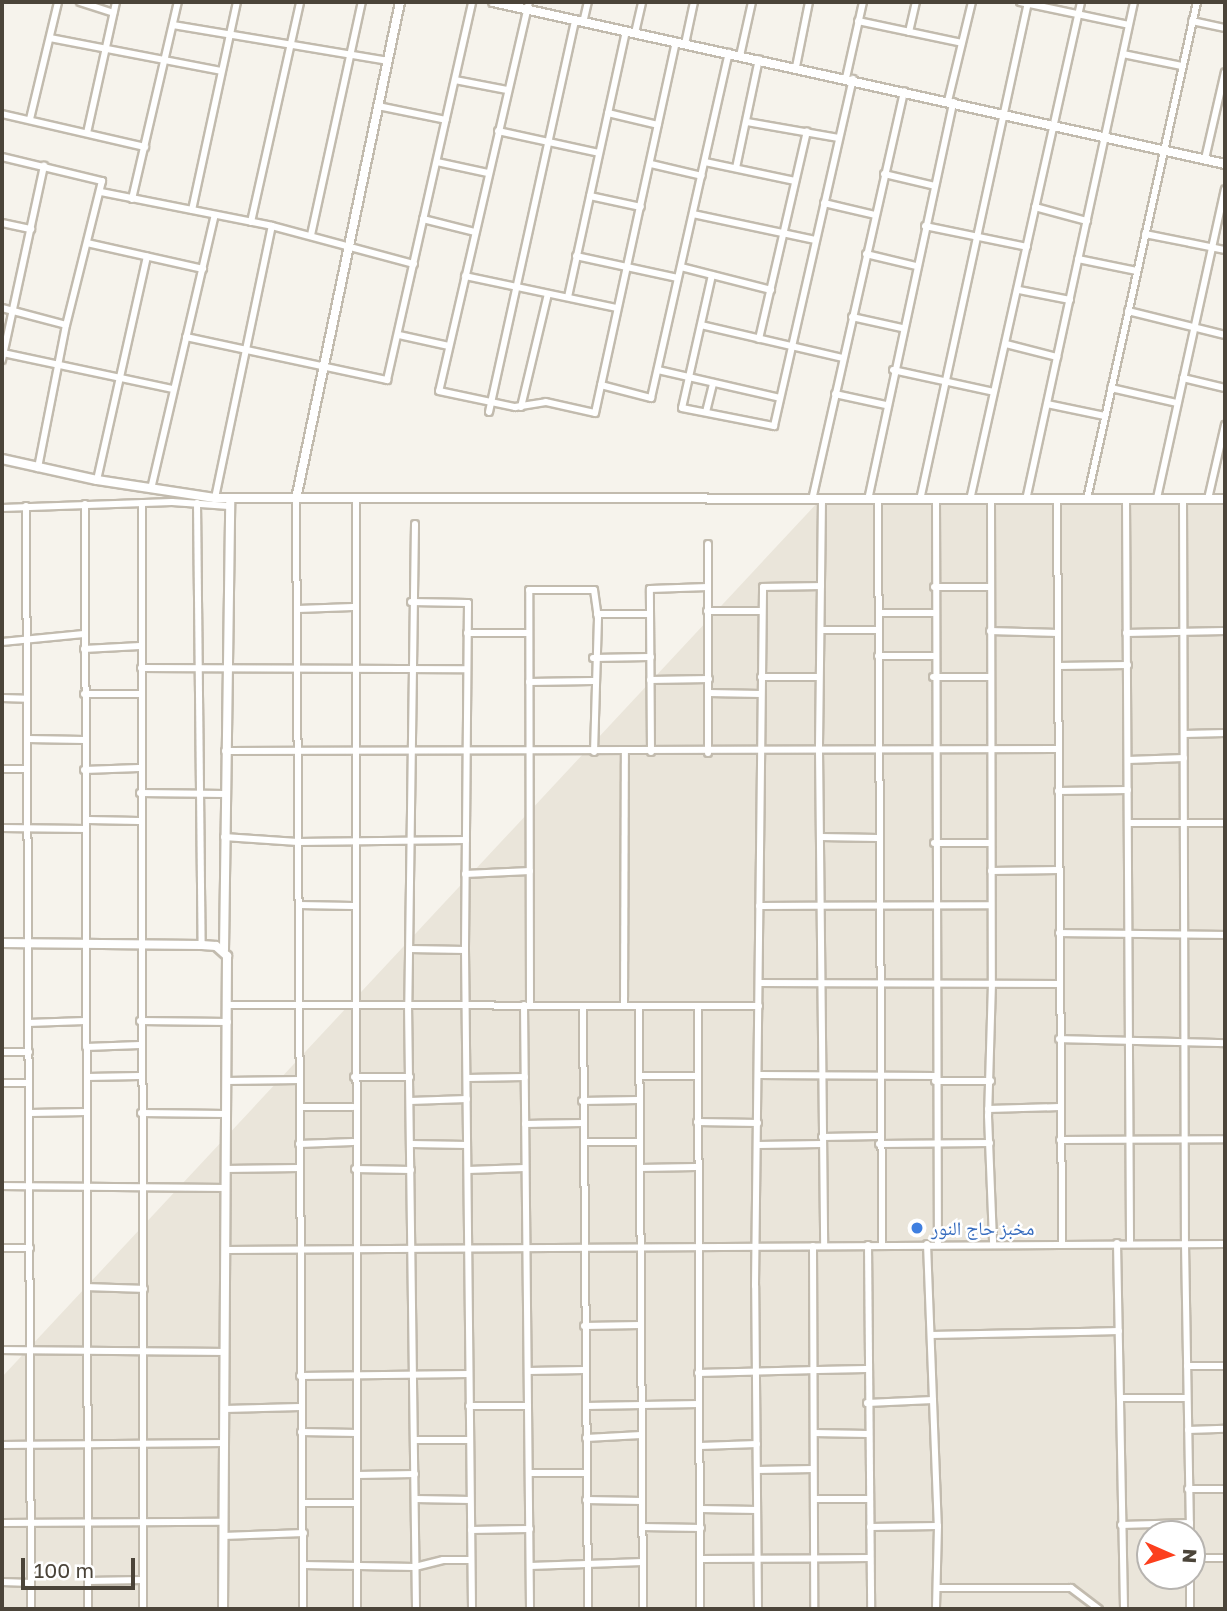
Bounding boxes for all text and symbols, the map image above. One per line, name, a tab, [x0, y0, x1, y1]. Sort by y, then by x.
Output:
place label: مخبز حاج النور	[931, 1217, 1034, 1239]
marker: مخبز حاج النور	[909, 1220, 925, 1236]
north arrow	[1136, 1520, 1206, 1590]
scale bar	[24, 1544, 138, 1588]
text: N	[1179, 1548, 1202, 1564]
text: 100 m	[34, 1557, 94, 1583]

